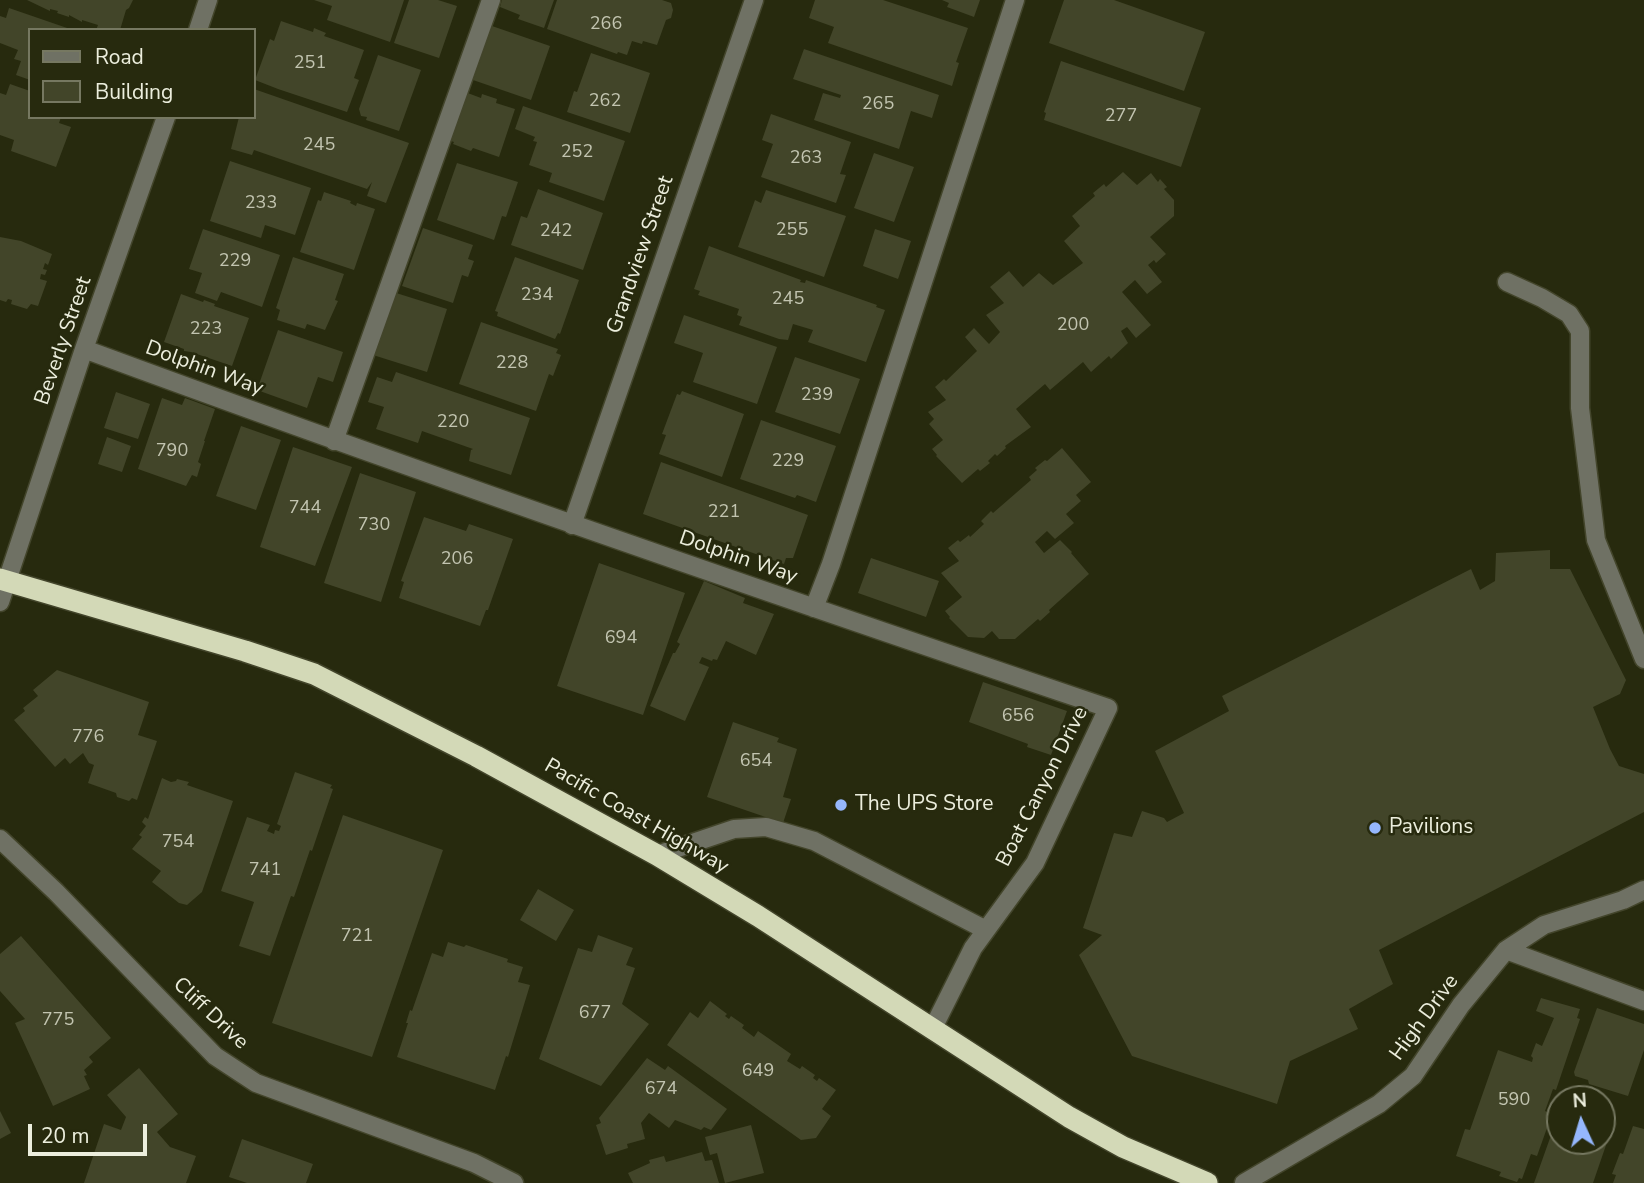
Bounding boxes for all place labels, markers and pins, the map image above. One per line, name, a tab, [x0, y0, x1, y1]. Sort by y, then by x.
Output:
place label: The UPS Store	[855, 792, 993, 818]
marker: The UPS Store	[833, 797, 849, 813]
place label: Pavilions	[1389, 815, 1473, 841]
marker: Pavilions	[1367, 820, 1383, 836]

